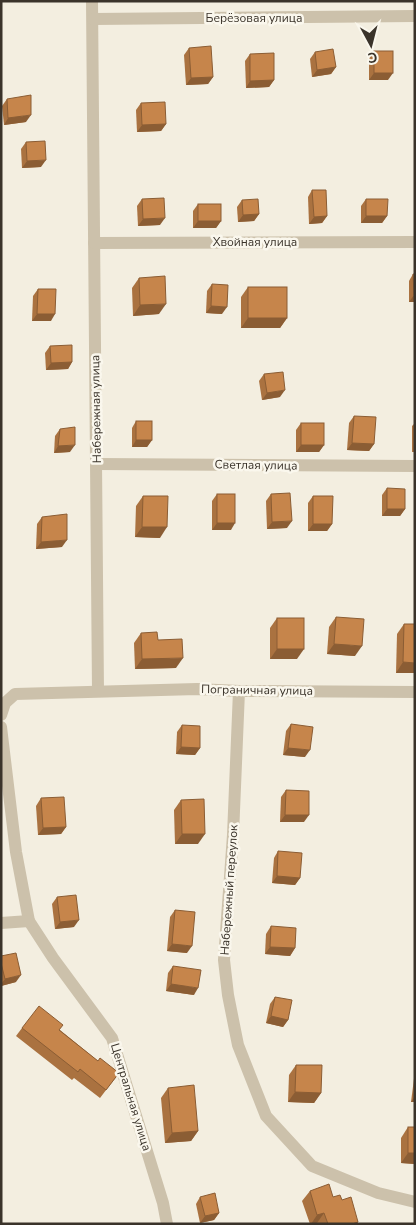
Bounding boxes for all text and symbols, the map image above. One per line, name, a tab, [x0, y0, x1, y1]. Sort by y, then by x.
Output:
street label: Берёзовая улица	[206, 10, 302, 26]
north arrow	[346, 20, 396, 70]
text: С	[366, 47, 378, 67]
street label: Хвойная улица	[213, 234, 297, 250]
street label: Набережная улица	[87, 355, 105, 463]
street label: Светлая улица	[214, 456, 298, 474]
street label: Пограничная улица	[201, 681, 313, 699]
street label: Набережный переулок	[216, 824, 242, 956]
street label: Центральная улица	[107, 1041, 155, 1153]

